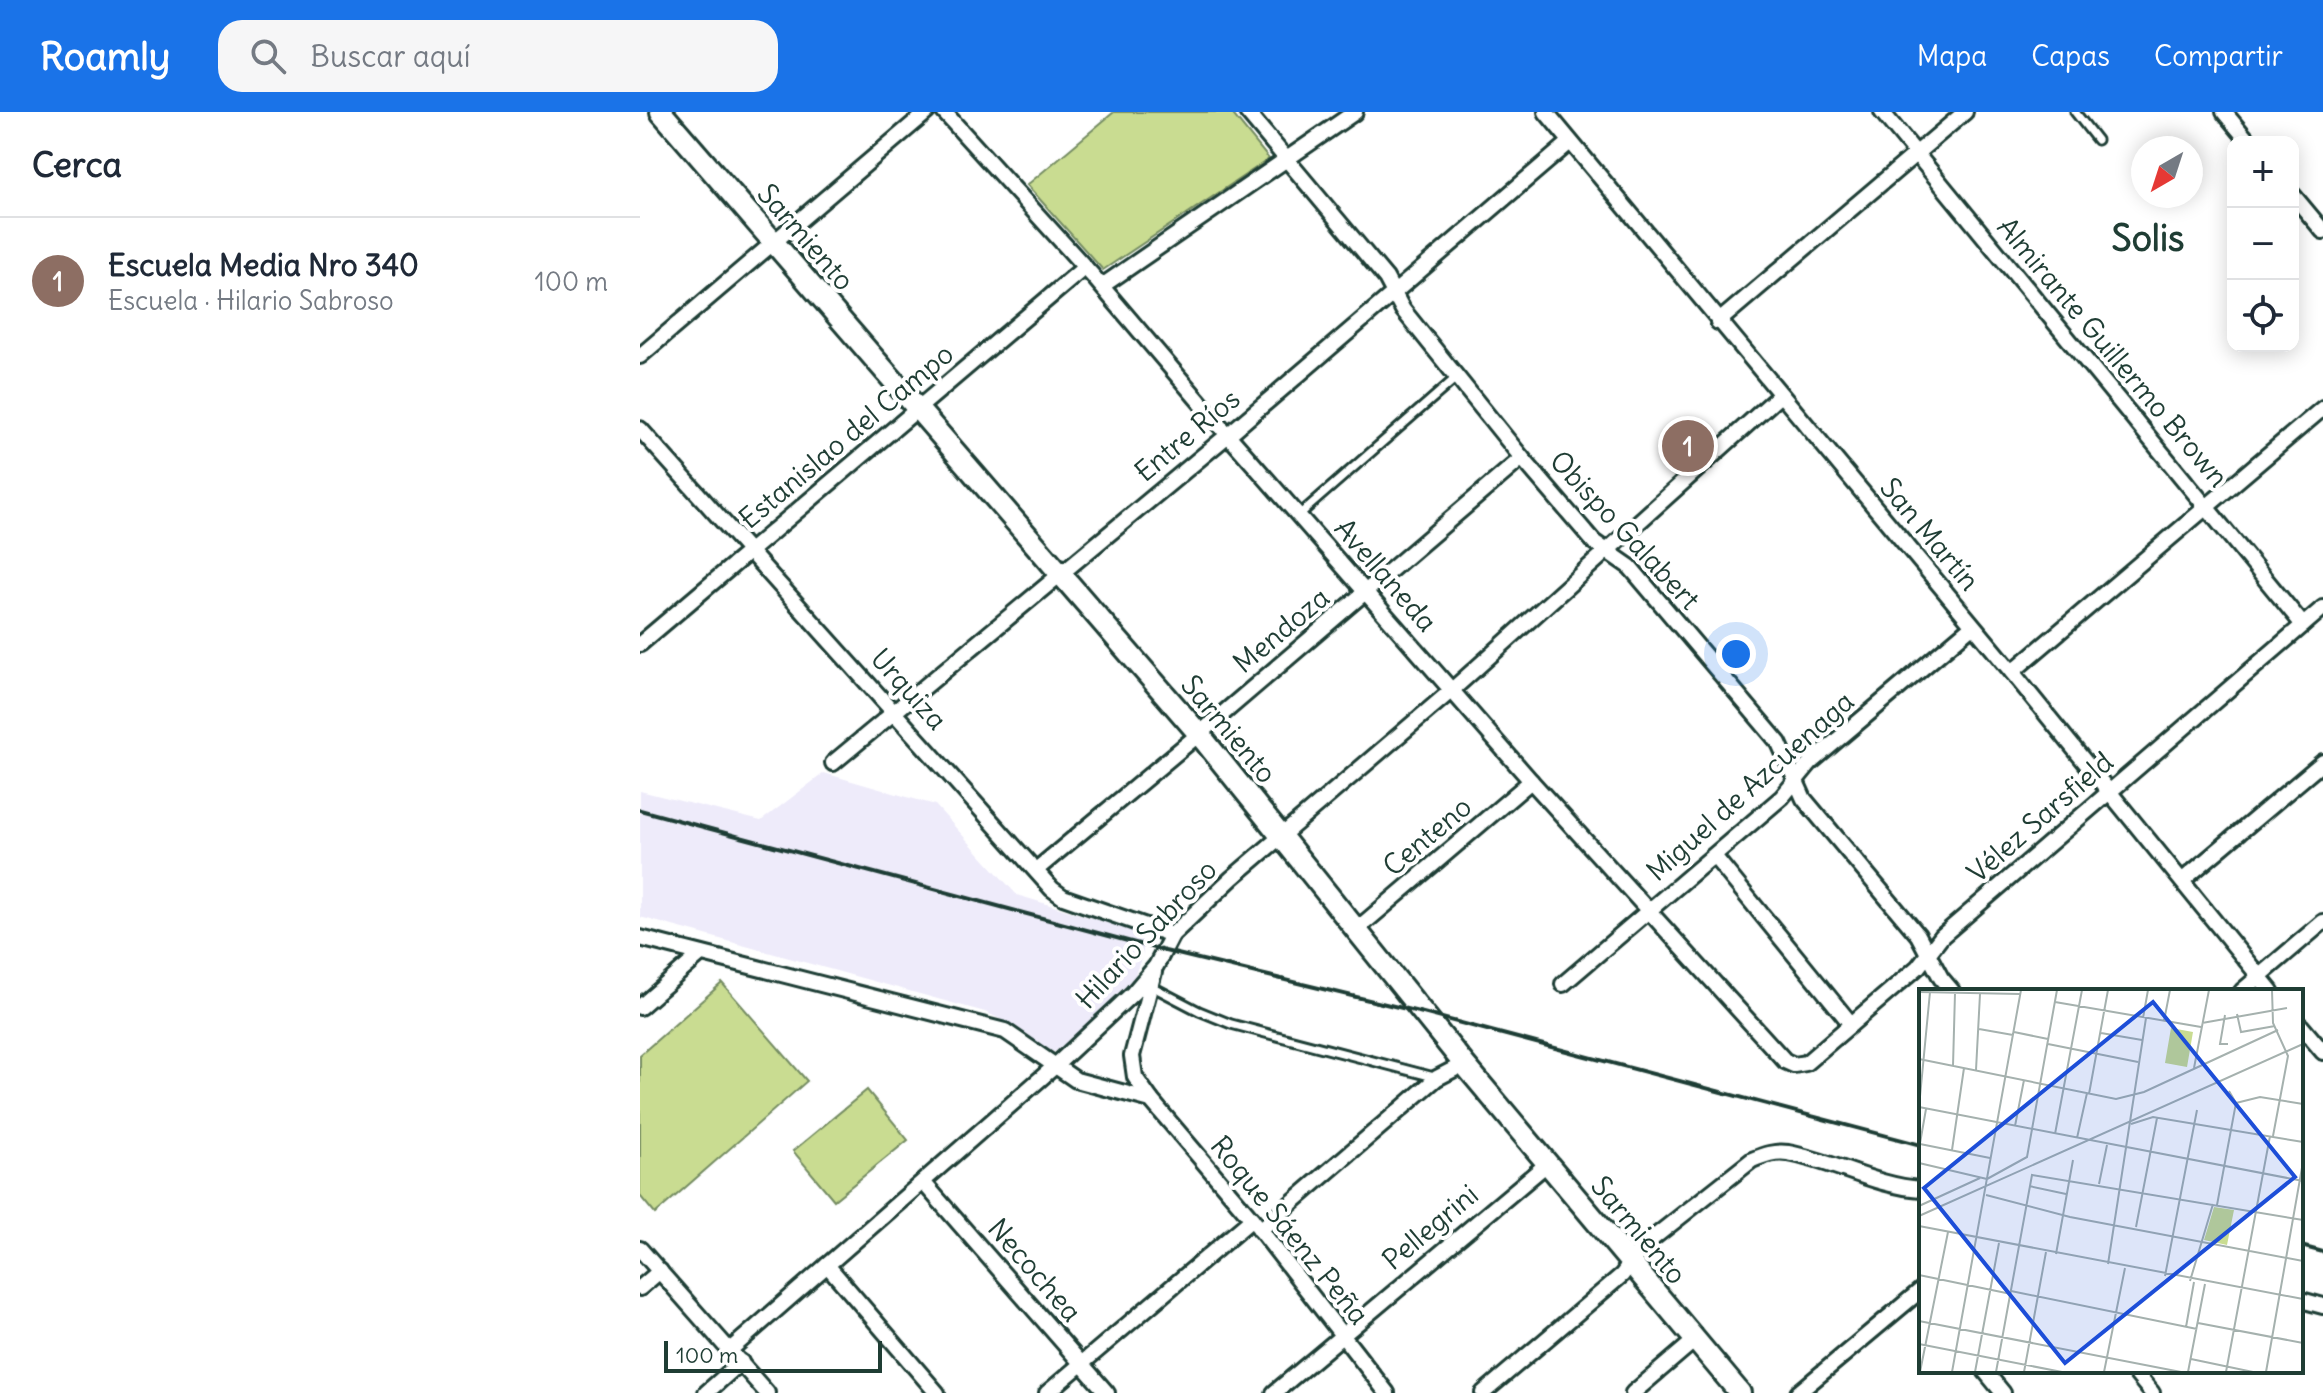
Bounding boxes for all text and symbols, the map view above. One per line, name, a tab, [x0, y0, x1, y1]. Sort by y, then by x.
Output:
search box	[218, 20, 778, 92]
text: Roamly	[40, 33, 170, 80]
icon: search	[246, 34, 290, 78]
text: Buscar aquí	[310, 37, 471, 75]
text: Mapa	[1917, 38, 1987, 74]
text: Capas	[2031, 38, 2110, 74]
text: Compartir	[2154, 38, 2283, 74]
north arrow	[2131, 136, 2203, 208]
map controls	[2227, 136, 2299, 352]
button: +	[2227, 136, 2299, 208]
text: Cerca	[32, 143, 122, 186]
street label: Sarmiento	[750, 176, 862, 298]
button: −	[2227, 208, 2299, 280]
street label: Almirante Guillermo Brown	[1990, 210, 2236, 494]
district label: Solis	[2112, 216, 2184, 261]
text: Escuela Media Nro 340	[108, 246, 419, 284]
text: 1	[53, 265, 63, 298]
text: 100 m	[534, 265, 608, 298]
button: locate	[2227, 280, 2299, 352]
text: Escuela · Hilario Sabroso	[108, 284, 394, 317]
street label: Estanislao del Campo	[731, 336, 961, 536]
street label: Entre Ríos	[1127, 381, 1247, 489]
pin: 1	[1662, 416, 1714, 476]
street label: Obispo Galabert	[1542, 443, 1708, 617]
street label: San Martín	[1872, 470, 1988, 598]
street label: Avellaneda	[1327, 511, 1445, 639]
street label: Mendoza	[1225, 579, 1337, 681]
your location	[1716, 634, 1756, 674]
street label: Urquiza	[863, 641, 955, 737]
street label: Sarmiento	[1173, 668, 1285, 790]
street label: Miguel de Azcuenaga	[1639, 683, 1861, 889]
street label: Vélez Sarsfield	[1960, 744, 2120, 890]
street label: Centeno	[1375, 788, 1479, 884]
street label: Hilario Sabroso	[1068, 852, 1224, 1016]
inset map	[1919, 989, 2303, 1373]
street label: Roque Sáenz Peña	[1203, 1128, 1377, 1332]
street label: Sarmiento	[1583, 1169, 1695, 1291]
street label: Pellegrini	[1375, 1176, 1485, 1278]
street label: Necochea	[980, 1211, 1090, 1329]
scale bar	[664, 1337, 882, 1373]
text: 100 m	[676, 1341, 738, 1369]

